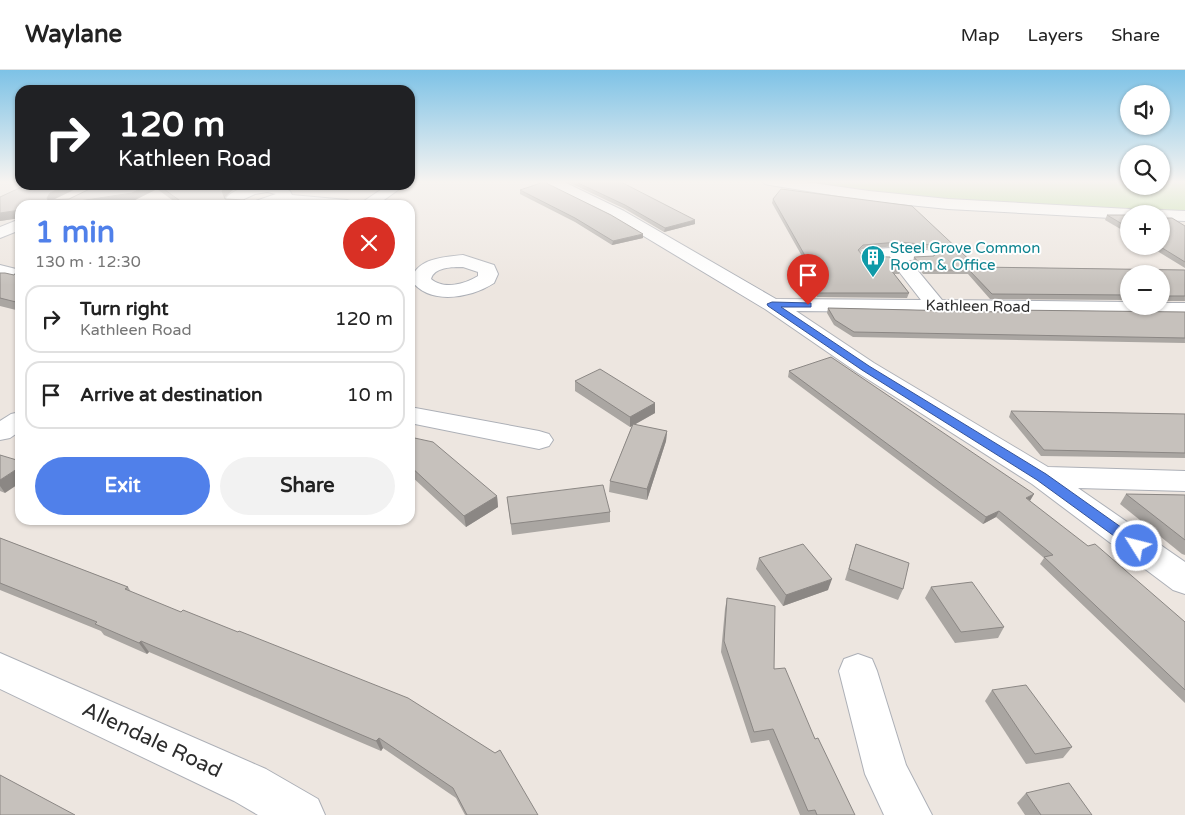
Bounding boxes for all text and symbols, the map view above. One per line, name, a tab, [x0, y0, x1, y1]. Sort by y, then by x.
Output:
text: Waylane	[25, 20, 122, 49]
text: Map	[961, 24, 1000, 46]
text: Layers	[1028, 24, 1083, 46]
text: Share	[1111, 24, 1160, 46]
map controls	[1120, 85, 1170, 315]
button: sound	[1120, 85, 1170, 135]
text: 120 m	[118, 104, 225, 146]
icon: right	[35, 105, 100, 170]
button: search	[1120, 145, 1170, 195]
text: Kathleen Road	[118, 146, 271, 172]
button: +	[1120, 205, 1170, 255]
text: 1 min	[35, 214, 115, 251]
button: close	[343, 217, 395, 269]
place label: Steel Grove Common Room & Office	[890, 239, 1040, 274]
building icon: Steel Grove Common Room & Office	[860, 244, 886, 278]
text: 130 m · 12:30	[35, 252, 141, 272]
pin	[787, 254, 829, 305]
icon: arrive	[794, 261, 822, 289]
button: −	[1120, 265, 1170, 315]
street label: Kathleen Road	[926, 296, 1030, 316]
text: Turn right	[80, 298, 168, 320]
icon: right	[37, 305, 65, 333]
text: 120 m	[335, 308, 393, 330]
text: Kathleen Road	[80, 320, 192, 340]
icon: arrive	[37, 381, 65, 409]
text: Arrive at destination	[80, 384, 263, 406]
text: 10 m	[347, 384, 393, 406]
button: Exit	[35, 457, 210, 515]
button: Share	[220, 457, 395, 515]
position arrow	[1110, 519, 1162, 571]
street label: Allendale Road	[78, 697, 226, 783]

